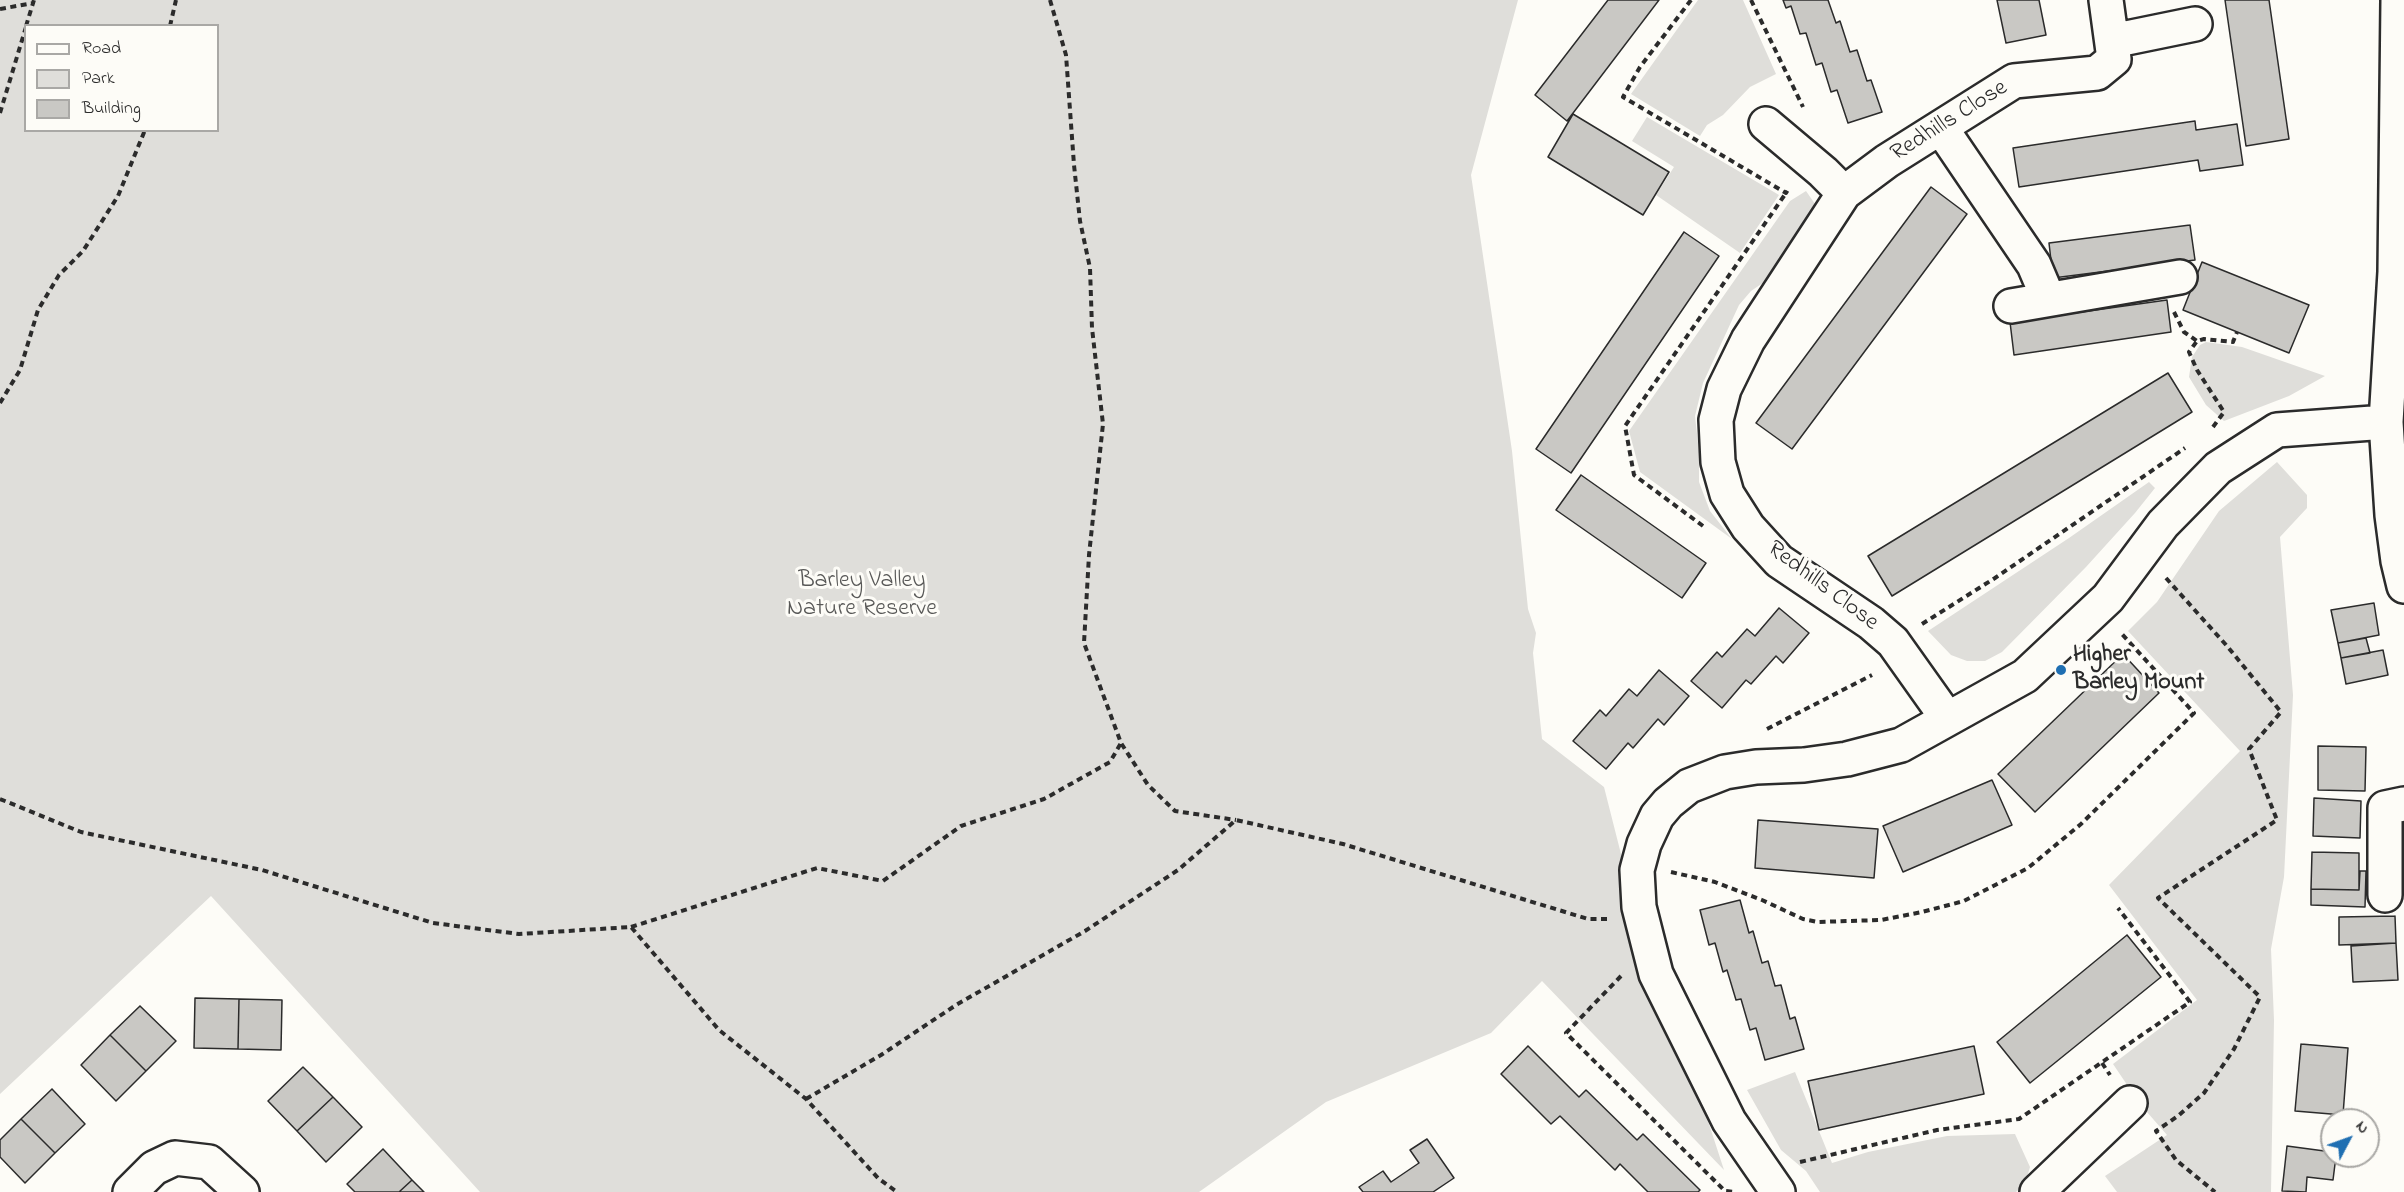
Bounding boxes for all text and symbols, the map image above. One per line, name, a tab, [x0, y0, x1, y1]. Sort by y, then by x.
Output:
legend	[24, 24, 219, 132]
text: Road	[82, 36, 121, 62]
text: Park	[82, 66, 115, 92]
street label: Redhills Close	[1886, 75, 2014, 169]
text: Building	[82, 96, 141, 122]
street label: Redhills Close	[1761, 536, 1883, 638]
park label: Barley Valley Nature Reserve	[787, 568, 937, 624]
place label: Higher Barley Mount	[2073, 642, 2204, 698]
marker: Higher Barley Mount	[2054, 663, 2068, 677]
north arrow	[2320, 1108, 2380, 1168]
text: N	[2349, 1116, 2375, 1139]

